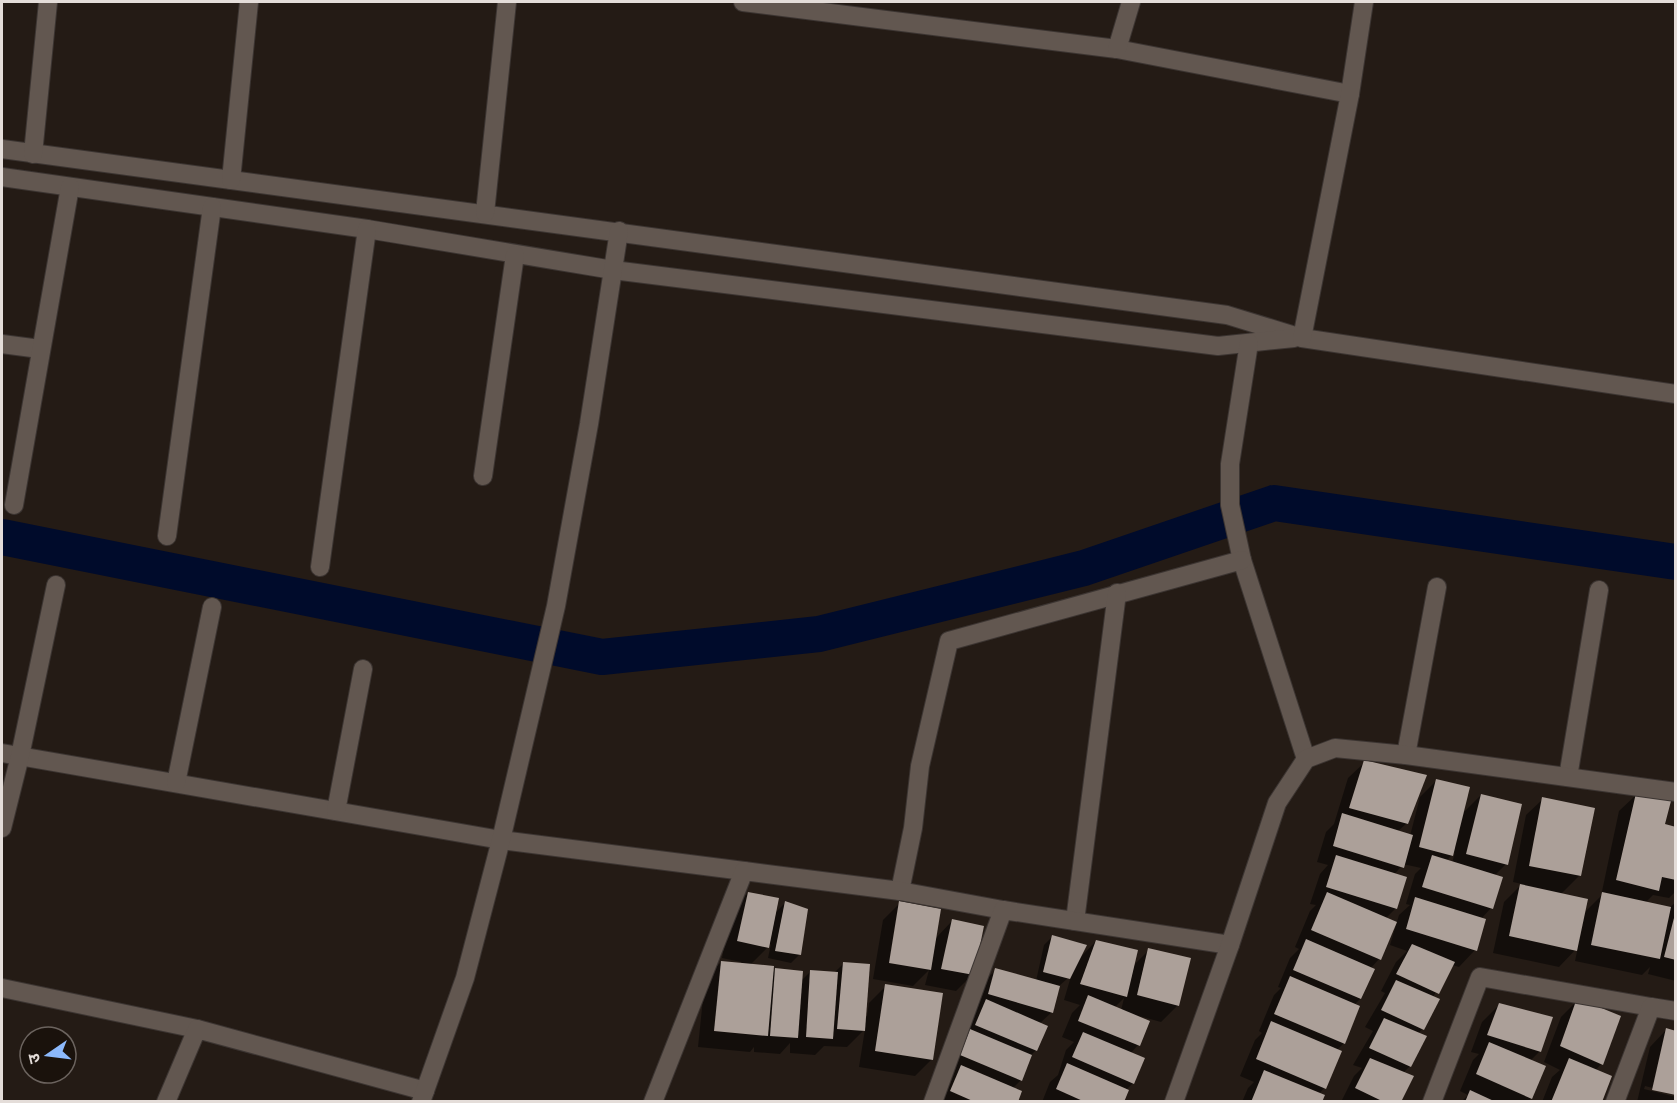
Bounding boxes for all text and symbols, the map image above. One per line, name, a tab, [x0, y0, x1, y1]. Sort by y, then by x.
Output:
north arrow	[18, 1025, 78, 1085]
text: उ	[24, 1051, 43, 1065]

